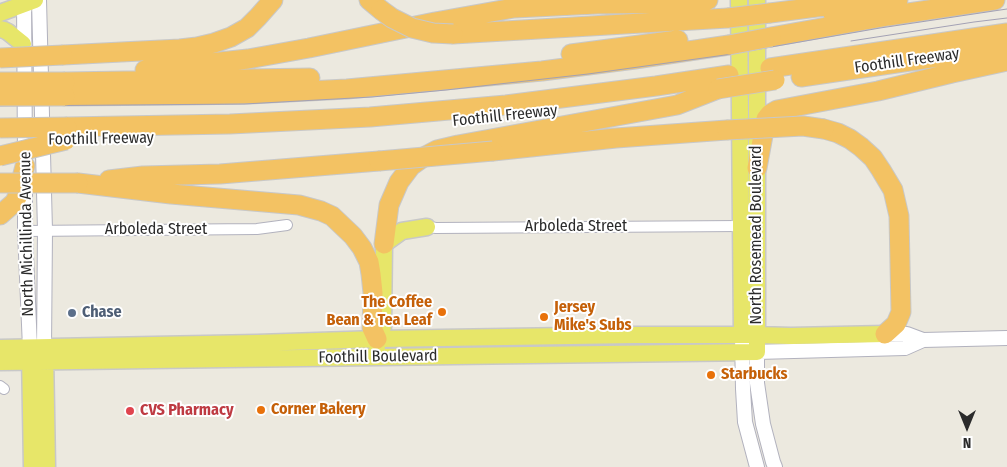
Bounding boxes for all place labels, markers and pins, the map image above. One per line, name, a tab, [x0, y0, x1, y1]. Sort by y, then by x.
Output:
place label: The Coffee Bean & Tea Leaf	[326, 293, 432, 331]
place label: Jersey Mike's Subs	[554, 298, 632, 336]
place label: Chase	[82, 303, 122, 323]
marker: The Coffee Bean & Tea Leaf	[436, 306, 448, 318]
marker: Chase	[66, 307, 78, 319]
marker: Jersey Mike's Subs	[538, 311, 550, 323]
place label: Starbucks	[721, 365, 788, 385]
marker: Starbucks	[705, 369, 717, 381]
place label: Corner Bakery	[271, 400, 366, 420]
place label: CVS Pharmacy	[140, 401, 234, 421]
marker: Corner Bakery	[255, 404, 267, 416]
marker: CVS Pharmacy	[124, 405, 136, 417]

